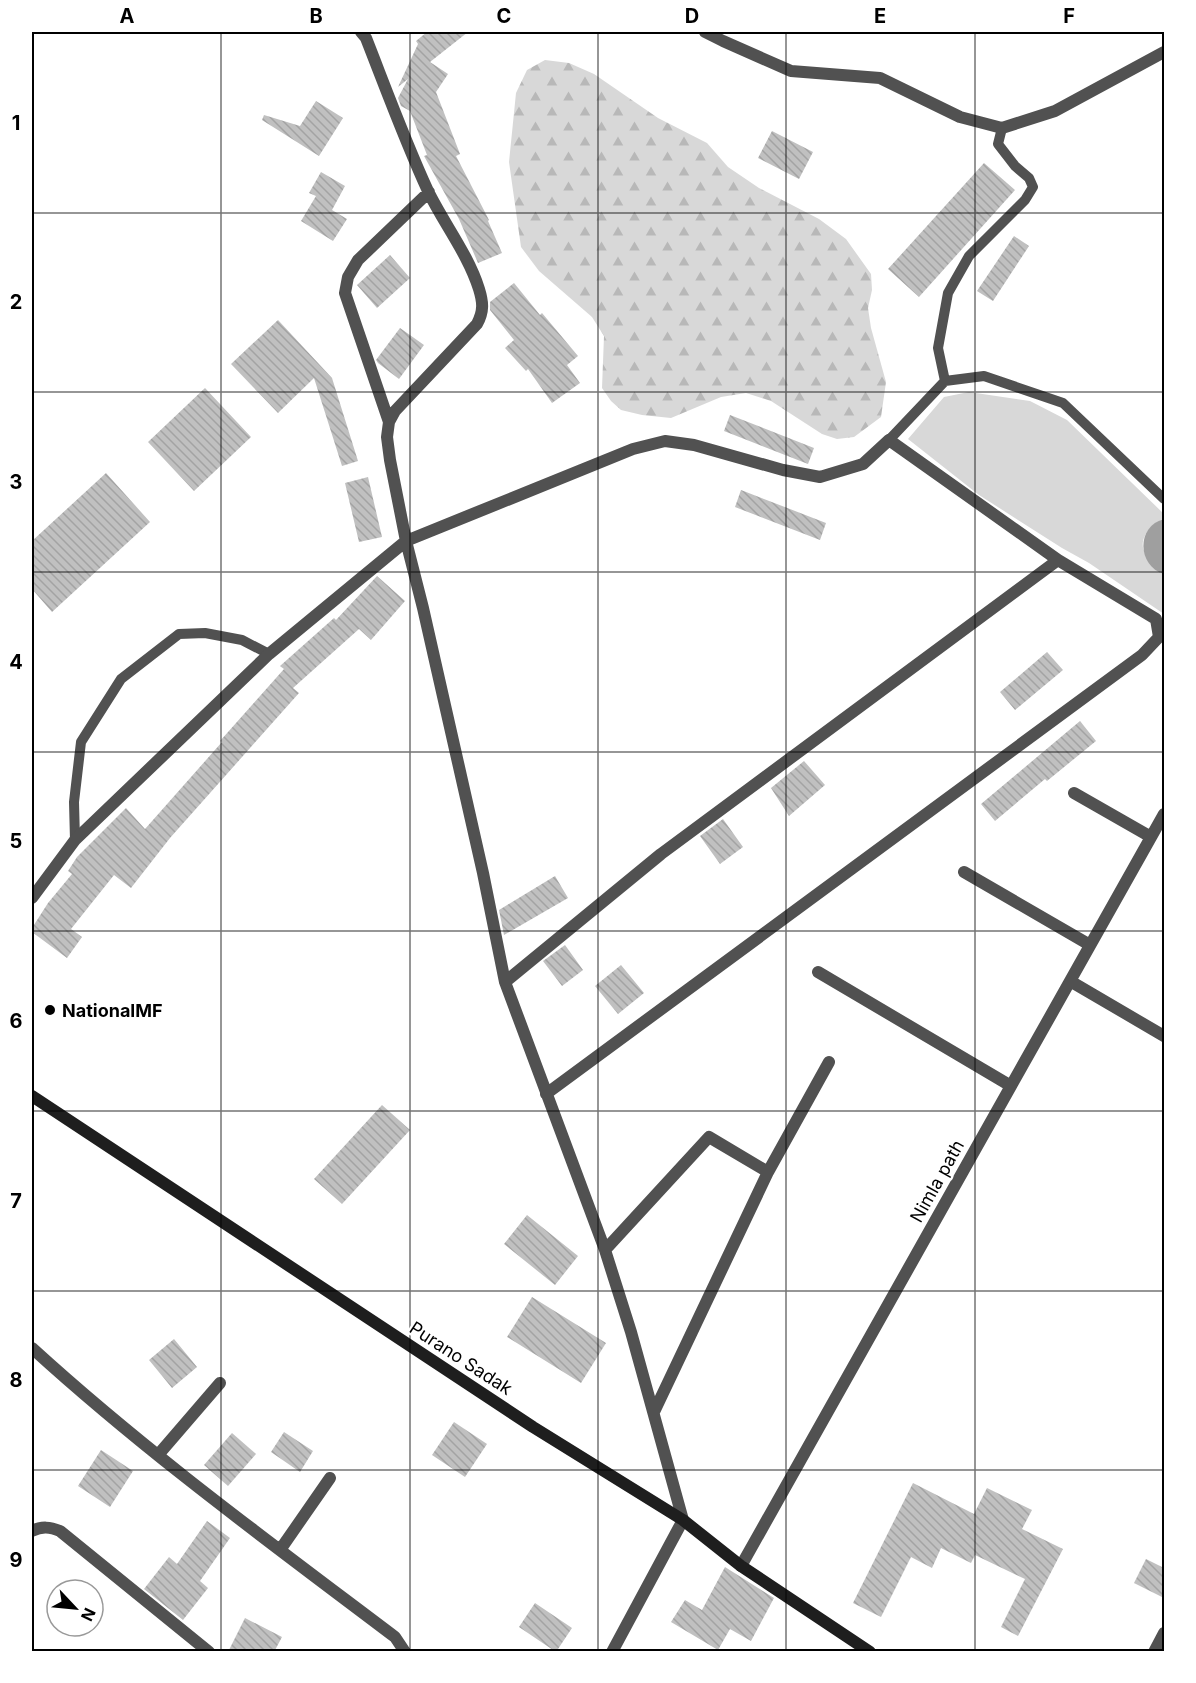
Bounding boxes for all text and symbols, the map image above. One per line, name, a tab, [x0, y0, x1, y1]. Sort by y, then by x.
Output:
text: A	[120, 4, 135, 28]
text: B	[309, 4, 323, 28]
text: C	[497, 4, 511, 28]
text: D	[685, 4, 699, 28]
text: E	[874, 4, 886, 28]
text: F	[1063, 4, 1075, 28]
text: 1	[12, 111, 20, 135]
text: 2	[10, 290, 22, 314]
text: 3	[10, 470, 22, 494]
text: 4	[9, 650, 23, 674]
text: 5	[10, 829, 22, 853]
place label: NationalMF	[62, 1000, 163, 1021]
marker: NationalMF	[43, 1003, 57, 1017]
text: 6	[10, 1009, 23, 1033]
street label: Nimla path	[906, 1136, 968, 1226]
text: 7	[10, 1189, 22, 1213]
street label: Purano Sadak	[406, 1317, 516, 1399]
text: 8	[9, 1368, 23, 1392]
text: 9	[10, 1548, 23, 1572]
north arrow	[45, 1578, 105, 1638]
text: N	[77, 1605, 100, 1624]

